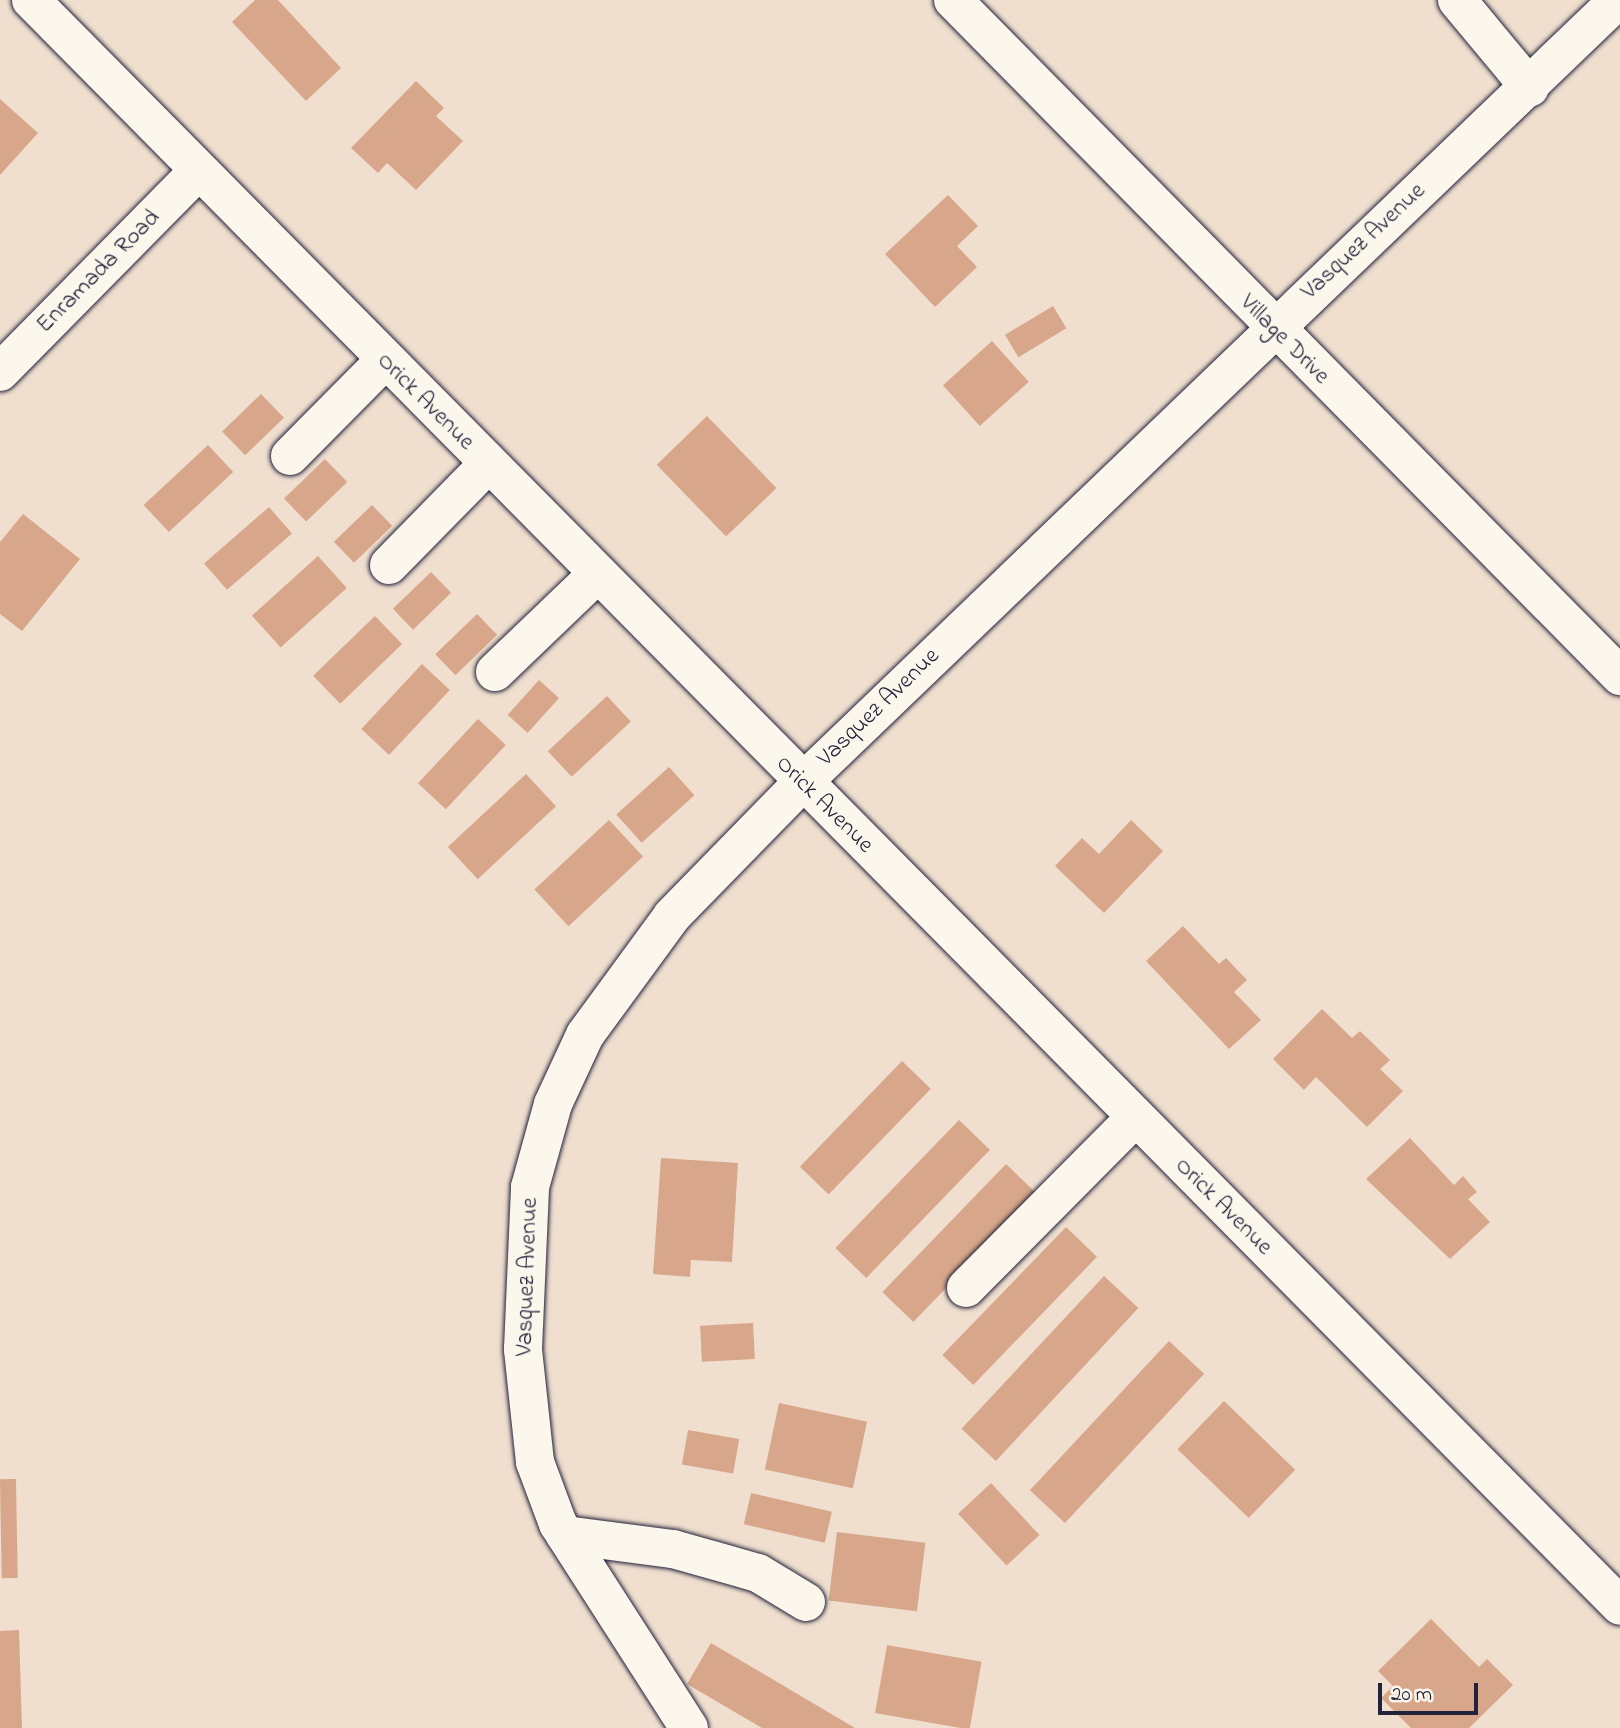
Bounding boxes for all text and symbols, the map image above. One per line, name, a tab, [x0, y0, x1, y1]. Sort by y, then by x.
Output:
street label: Vasquez Avenue	[1296, 177, 1432, 307]
street label: Enramada Road	[31, 204, 167, 340]
street label: Village Drive	[1233, 289, 1335, 391]
street label: Orick Avenue	[370, 347, 480, 457]
street label: Vasquez Avenue	[812, 643, 946, 773]
street label: Orick Avenue	[769, 750, 879, 860]
street label: Orick Avenue	[1168, 1152, 1278, 1262]
street label: Vasquez Avenue	[511, 1197, 545, 1357]
scale bar	[1382, 1668, 1482, 1712]
text: 20 m	[1391, 1680, 1432, 1710]

